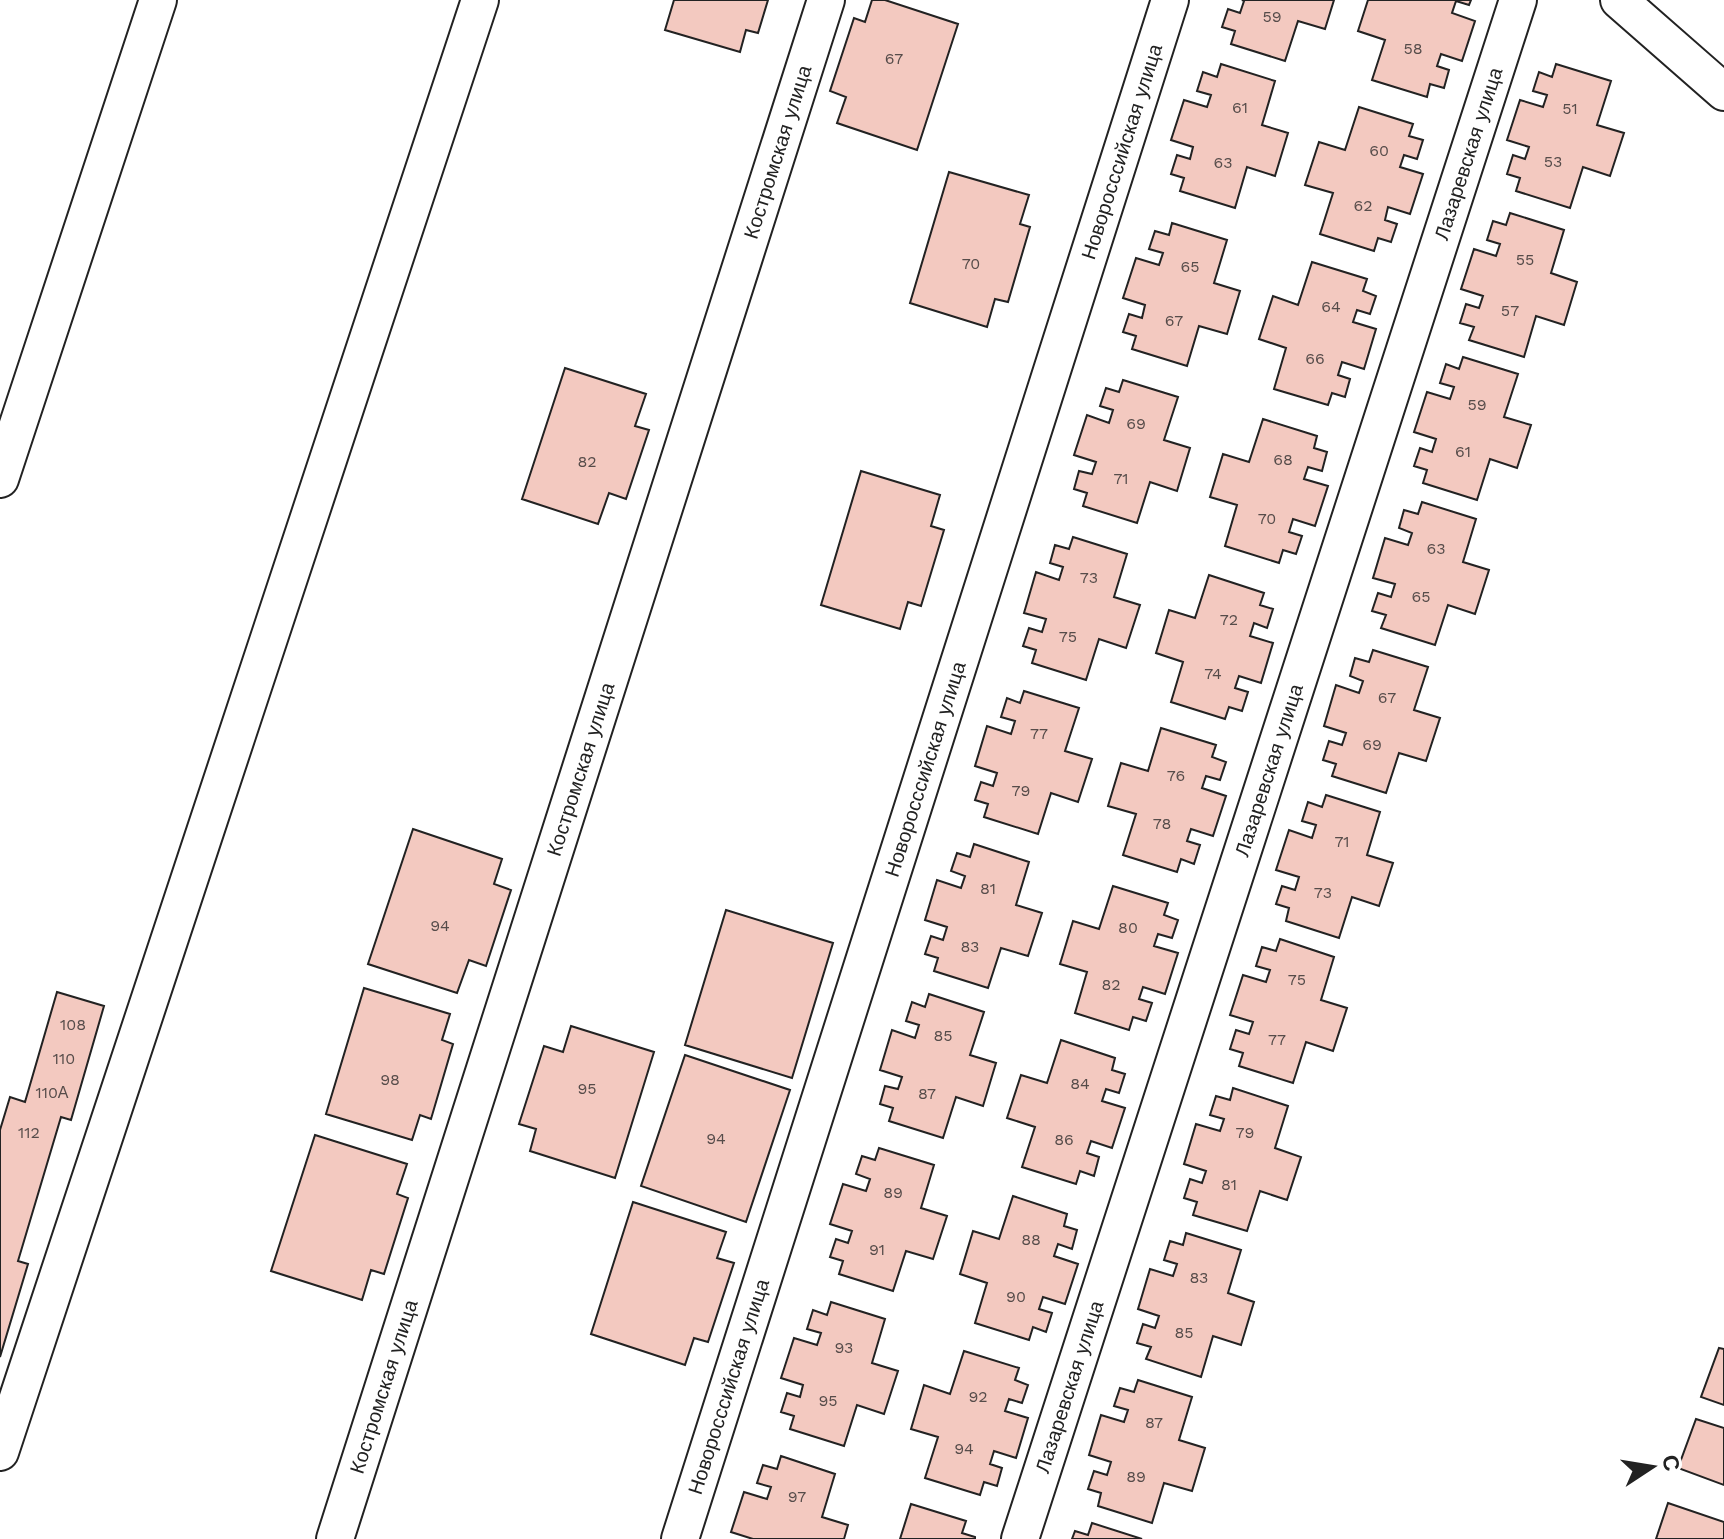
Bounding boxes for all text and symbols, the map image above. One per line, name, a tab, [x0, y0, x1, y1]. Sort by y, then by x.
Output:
house number: 59	[1262, 7, 1282, 26]
house number: 58	[1403, 39, 1423, 58]
street label: Новоросссийская улица	[1076, 40, 1168, 262]
house number: 67	[885, 49, 903, 68]
street label: Костромская улица	[739, 61, 817, 242]
street label: Лазаревская улица	[1429, 64, 1508, 243]
house number: 61	[1232, 98, 1248, 117]
house number: 51	[1562, 99, 1578, 118]
house number: 60	[1369, 141, 1389, 160]
house number: 53	[1544, 152, 1562, 171]
house number: 63	[1213, 153, 1233, 172]
house number: 62	[1353, 196, 1373, 215]
house number: 55	[1516, 250, 1534, 269]
house number: 70	[962, 254, 980, 273]
house number: 65	[1180, 257, 1200, 276]
house number: 64	[1321, 297, 1341, 316]
house number: 57	[1501, 301, 1519, 320]
house number: 67	[1165, 311, 1183, 330]
house number: 66	[1305, 349, 1325, 368]
house number: 59	[1467, 395, 1487, 414]
house number: 69	[1126, 414, 1146, 433]
house number: 61	[1455, 442, 1471, 461]
house number: 68	[1273, 450, 1293, 469]
house number: 82	[577, 452, 597, 471]
house number: 71	[1113, 469, 1129, 488]
house number: 70	[1258, 509, 1276, 528]
house number: 63	[1426, 539, 1446, 558]
house number: 73	[1080, 568, 1098, 587]
house number: 65	[1411, 587, 1431, 606]
house number: 72	[1220, 610, 1238, 629]
house number: 75	[1059, 627, 1077, 646]
street label: Новоросссийская улица	[880, 658, 971, 880]
house number: 74	[1204, 664, 1222, 683]
street label: Костромская улица	[542, 679, 620, 859]
street label: Лазаревская улица	[1230, 680, 1308, 860]
house number: 67	[1378, 688, 1396, 707]
house number: 77	[1030, 724, 1048, 743]
house number: 69	[1362, 735, 1382, 754]
house number: 76	[1167, 766, 1185, 785]
house number: 79	[1012, 781, 1030, 800]
house number: 78	[1153, 814, 1171, 833]
house number: 71	[1334, 832, 1350, 851]
house number: 81	[980, 879, 996, 898]
house number: 73	[1314, 883, 1332, 902]
house number: 94	[430, 916, 450, 935]
house number: 80	[1118, 918, 1138, 937]
house number: 83	[961, 937, 979, 956]
house number: 75	[1288, 970, 1306, 989]
house number: 82	[1101, 975, 1121, 994]
house number: 108	[60, 1015, 86, 1034]
house number: 85	[933, 1026, 953, 1045]
house number: 77	[1268, 1030, 1286, 1049]
house number: 110	[53, 1049, 75, 1068]
house number: 98	[380, 1070, 400, 1089]
house number: 84	[1070, 1074, 1090, 1093]
house number: 95	[577, 1079, 597, 1098]
house number: 110А	[35, 1083, 69, 1102]
house number: 87	[918, 1084, 936, 1103]
house number: 112	[18, 1123, 40, 1142]
house number: 79	[1236, 1123, 1254, 1142]
house number: 94	[706, 1129, 726, 1148]
house number: 86	[1054, 1130, 1074, 1149]
house number: 81	[1221, 1175, 1237, 1194]
house number: 89	[883, 1183, 903, 1202]
house number: 88	[1021, 1230, 1041, 1249]
house number: 91	[869, 1240, 885, 1259]
house number: 83	[1190, 1268, 1208, 1287]
street label: Новоросссийская улица	[683, 1275, 774, 1497]
house number: 90	[1006, 1287, 1026, 1306]
street label: Костромская улица	[345, 1296, 423, 1476]
street label: Лазаревская улица	[1030, 1297, 1109, 1476]
house number: 85	[1174, 1323, 1194, 1342]
house number: 93	[835, 1338, 853, 1357]
house number: 92	[968, 1387, 988, 1406]
house number: 95	[818, 1391, 838, 1410]
house number: 87	[1145, 1413, 1163, 1432]
north arrow	[1612, 1427, 1692, 1507]
house number: 94	[954, 1439, 974, 1458]
text: С	[1657, 1453, 1685, 1473]
house number: 89	[1126, 1467, 1146, 1486]
house number: 97	[788, 1487, 806, 1506]

